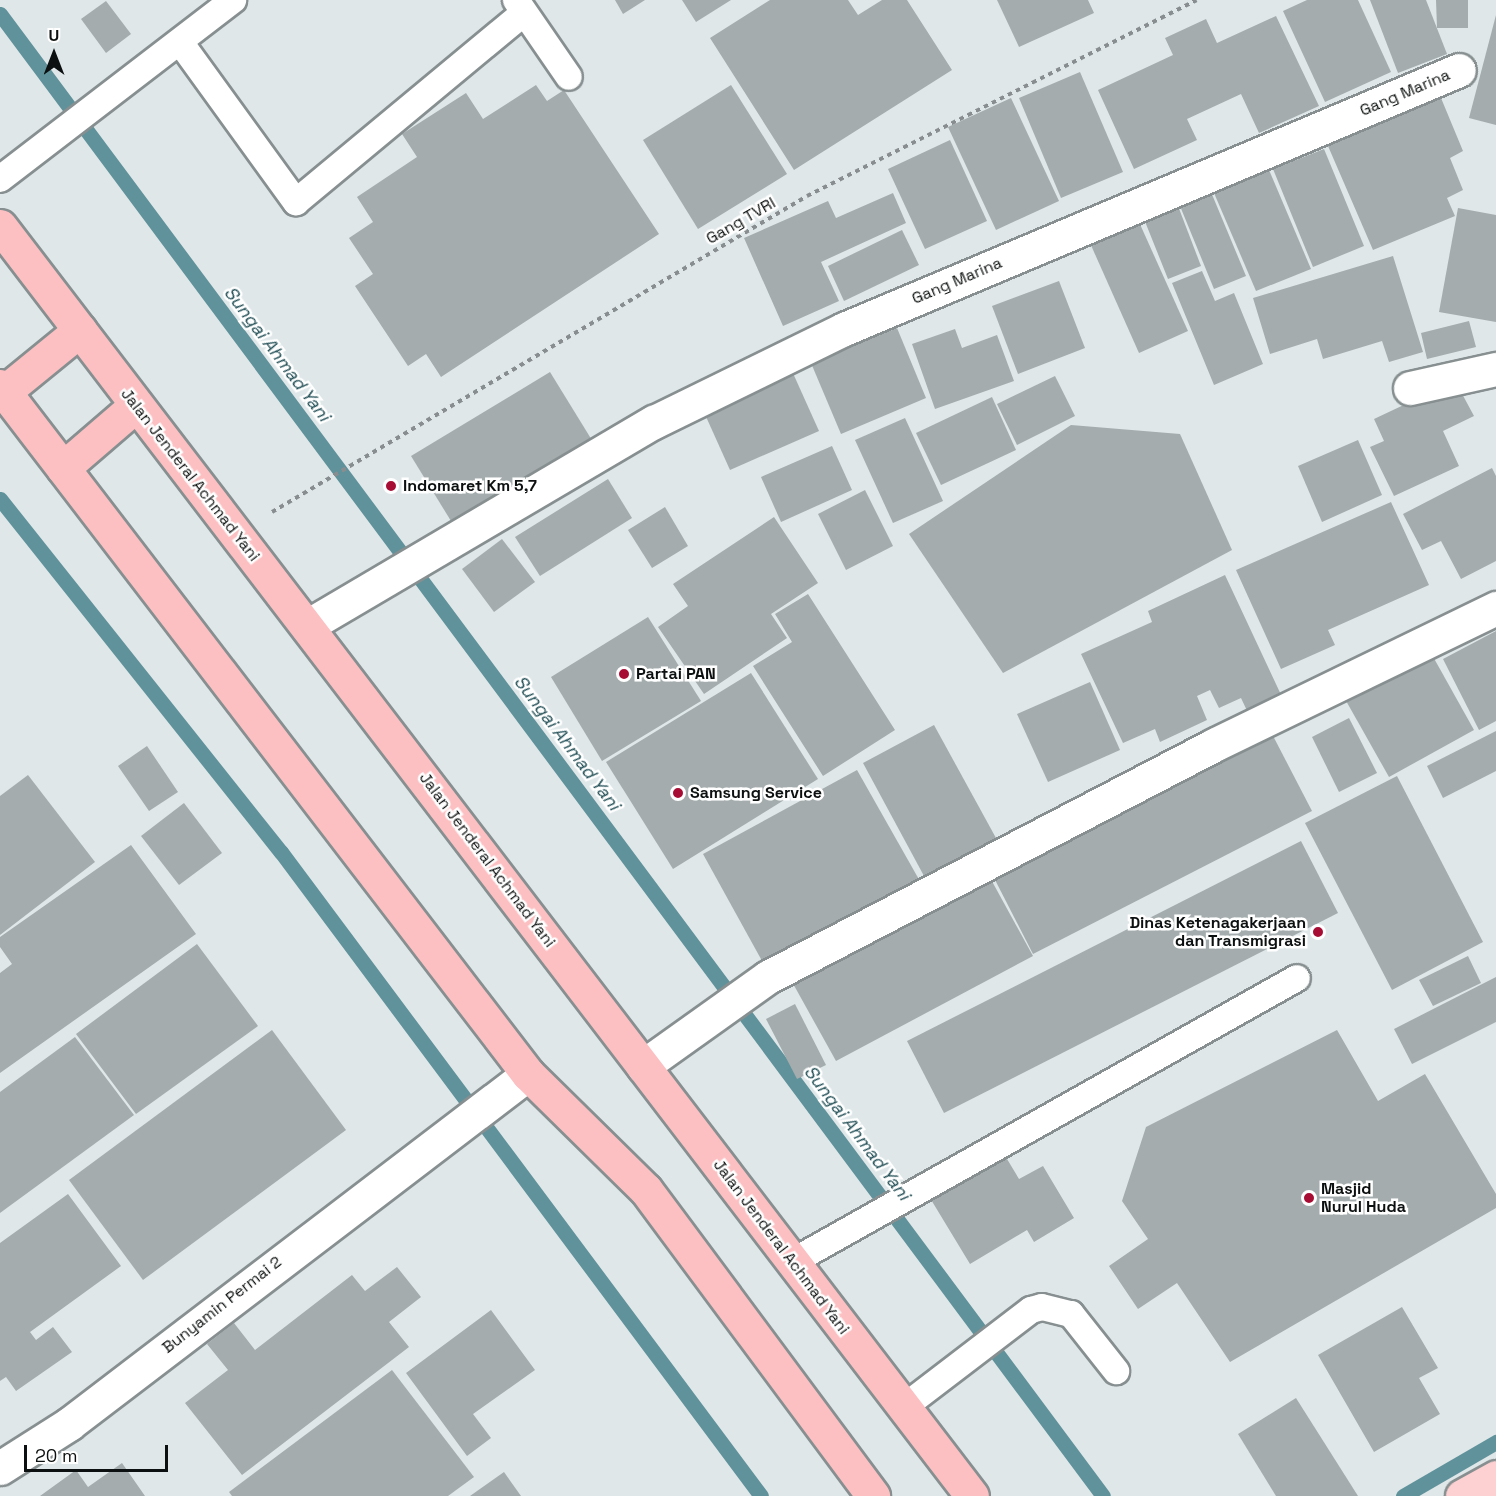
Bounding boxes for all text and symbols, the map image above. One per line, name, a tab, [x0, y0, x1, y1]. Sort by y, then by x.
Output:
north arrow	[24, 24, 84, 84]
text: U	[49, 25, 59, 46]
street label: Gang Marina	[1357, 65, 1453, 121]
street label: Gang TVRI	[703, 193, 779, 249]
street label: Gang Marina	[909, 253, 1005, 309]
water label: Sungai Ahmad Yani	[219, 282, 335, 426]
street label: Jalan Jenderal Achmad Yani	[116, 385, 264, 565]
place label: Indomaret Km 5,7	[403, 476, 537, 496]
marker: Indomaret Km 5,7	[384, 479, 398, 493]
place label: Partai PAN	[636, 664, 716, 684]
marker: Partai PAN	[617, 667, 631, 681]
water label: Sungai Ahmad Yani	[509, 671, 625, 815]
street label: Jalan Jenderal Achmad Yani	[415, 769, 559, 951]
place label: Samsung Service	[690, 783, 822, 803]
marker: Samsung Service	[671, 786, 685, 800]
place label: Dinas Ketenagakerjaan dan Transmigrasi	[1129, 913, 1306, 951]
marker: Dinas Ketenagakerjaan dan Transmigrasi	[1311, 925, 1325, 939]
water label: Sungai Ahmad Yani	[799, 1061, 915, 1205]
street label: Jalan Jenderal Achmad Yani	[709, 1156, 853, 1338]
place label: Masjid Nurul Huda	[1321, 1179, 1406, 1217]
marker: Masjid Nurul Huda	[1302, 1191, 1316, 1205]
street label: Bunyamin Permai 2	[159, 1252, 285, 1358]
scale bar	[27, 1433, 171, 1471]
text: 20 m	[35, 1444, 78, 1467]

